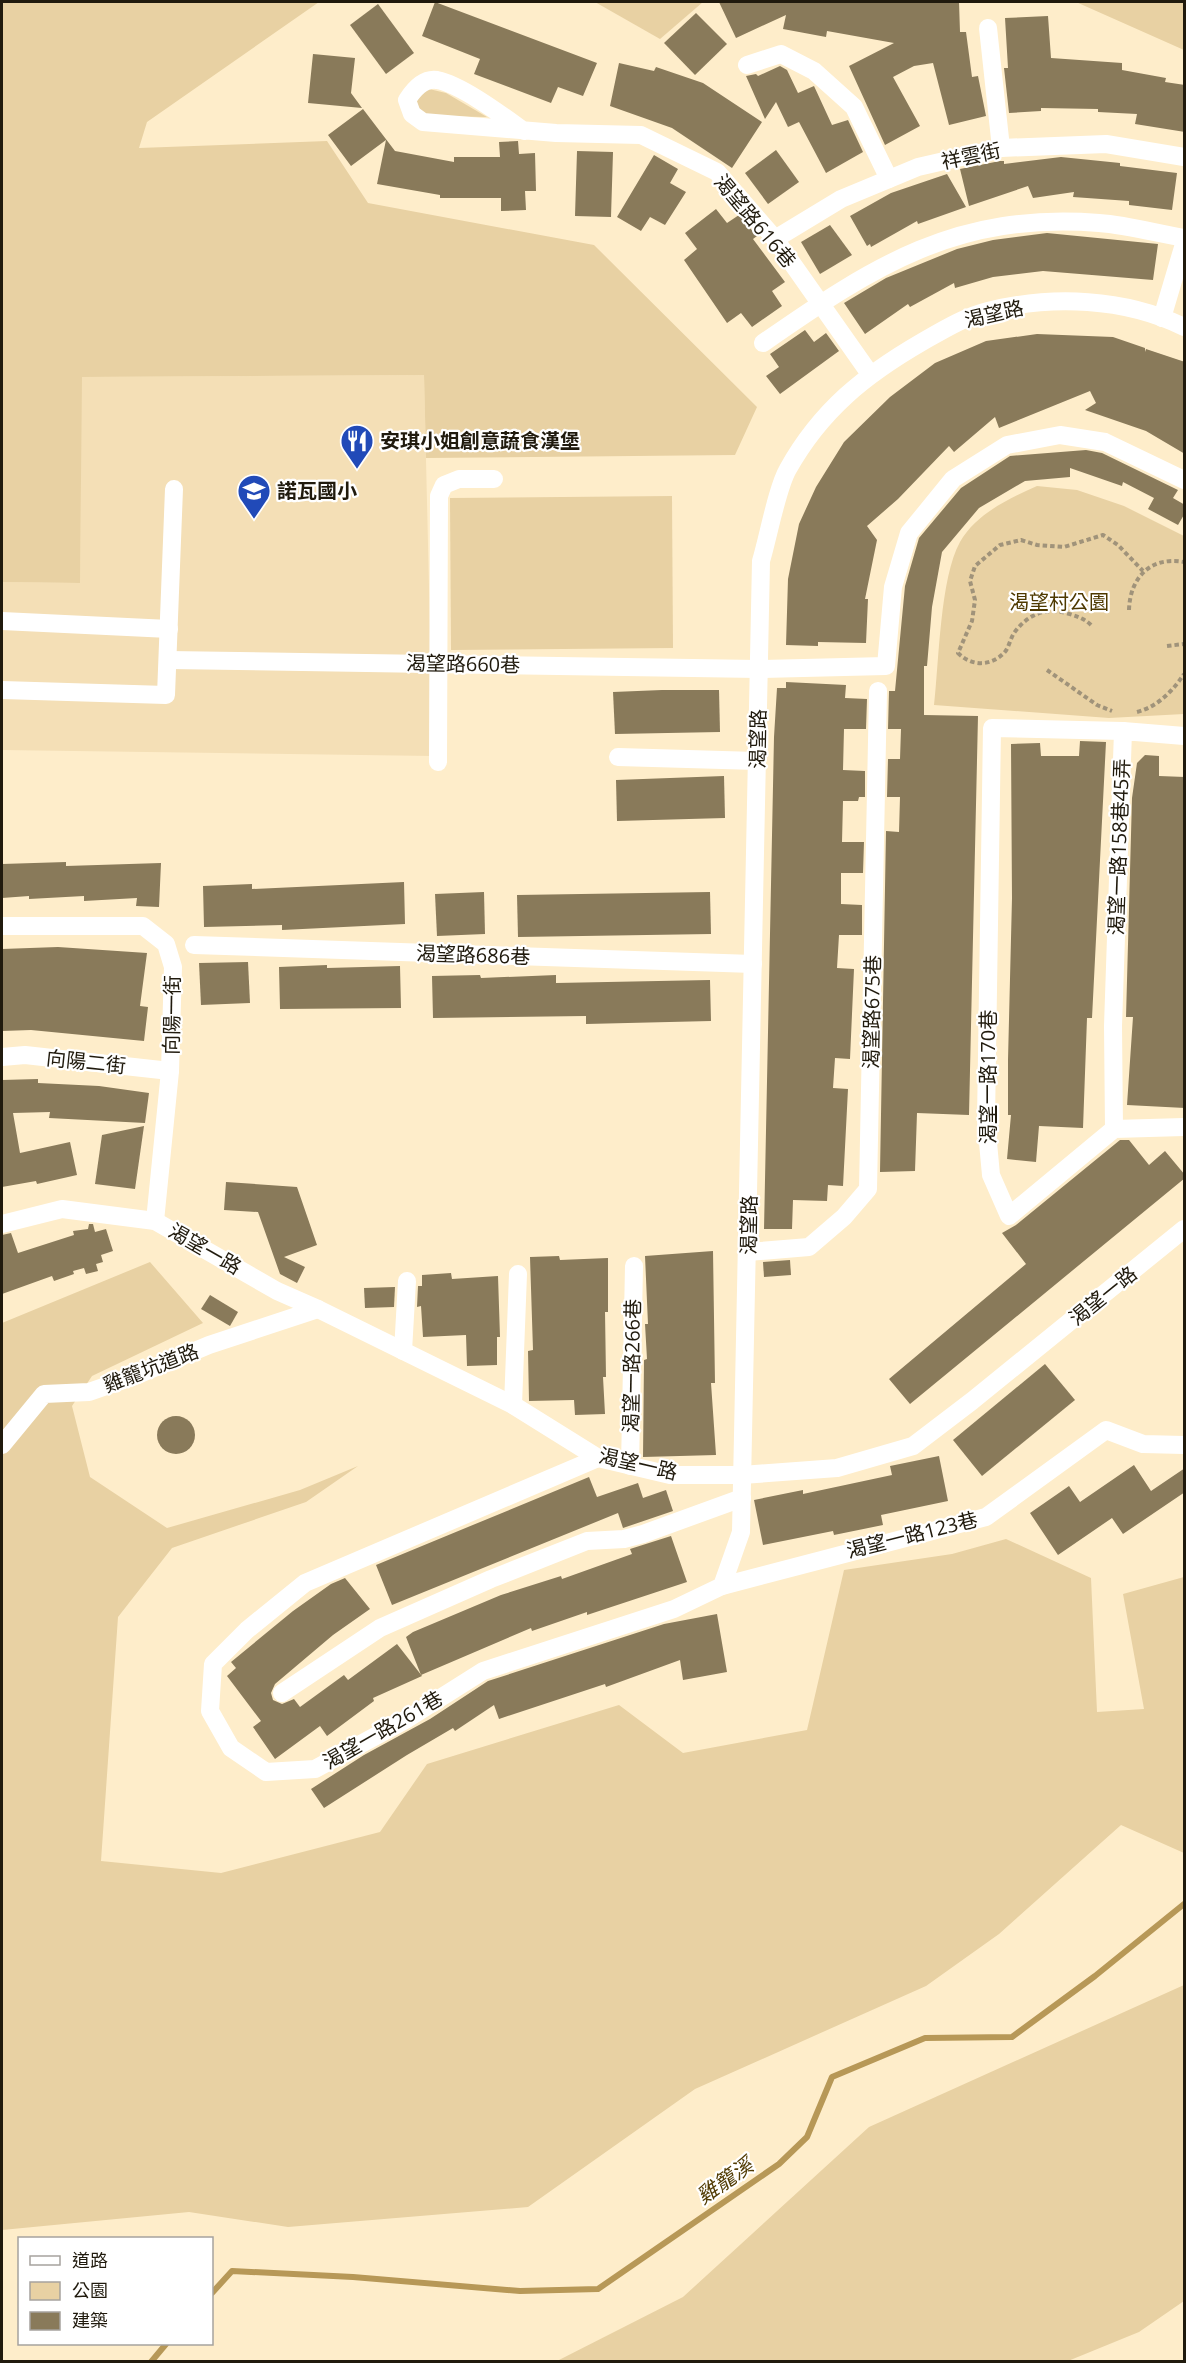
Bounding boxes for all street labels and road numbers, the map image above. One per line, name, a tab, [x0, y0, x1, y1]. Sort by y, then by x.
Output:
street label: 祥雲街	[939, 136, 1003, 175]
street label: 渴望路616巷	[708, 168, 802, 273]
street label: 渴望路	[962, 294, 1026, 333]
street label: 渴望路660巷	[406, 649, 520, 678]
street label: 渴望路	[743, 709, 772, 769]
street label: 渴望一路158巷45弄	[1102, 758, 1135, 936]
street label: 渴望路686巷	[415, 939, 531, 970]
street label: 渴望路675巷	[857, 955, 886, 1069]
street label: 向陽一街	[157, 975, 186, 1055]
street label: 渴望一路170巷	[974, 1010, 1001, 1144]
street label: 向陽二街	[45, 1044, 127, 1079]
street label: 渴望路	[734, 1195, 763, 1255]
street label: 渴望一路	[164, 1217, 247, 1280]
street label: 渴望一路	[1063, 1260, 1142, 1331]
street label: 渴望一路266巷	[617, 1299, 646, 1433]
street label: 雞籠坑道路	[99, 1337, 202, 1398]
street label: 渴望一路	[596, 1441, 680, 1486]
street label: 渴望一路123巷	[843, 1505, 980, 1564]
street label: 渴望一路261巷	[318, 1684, 448, 1775]

